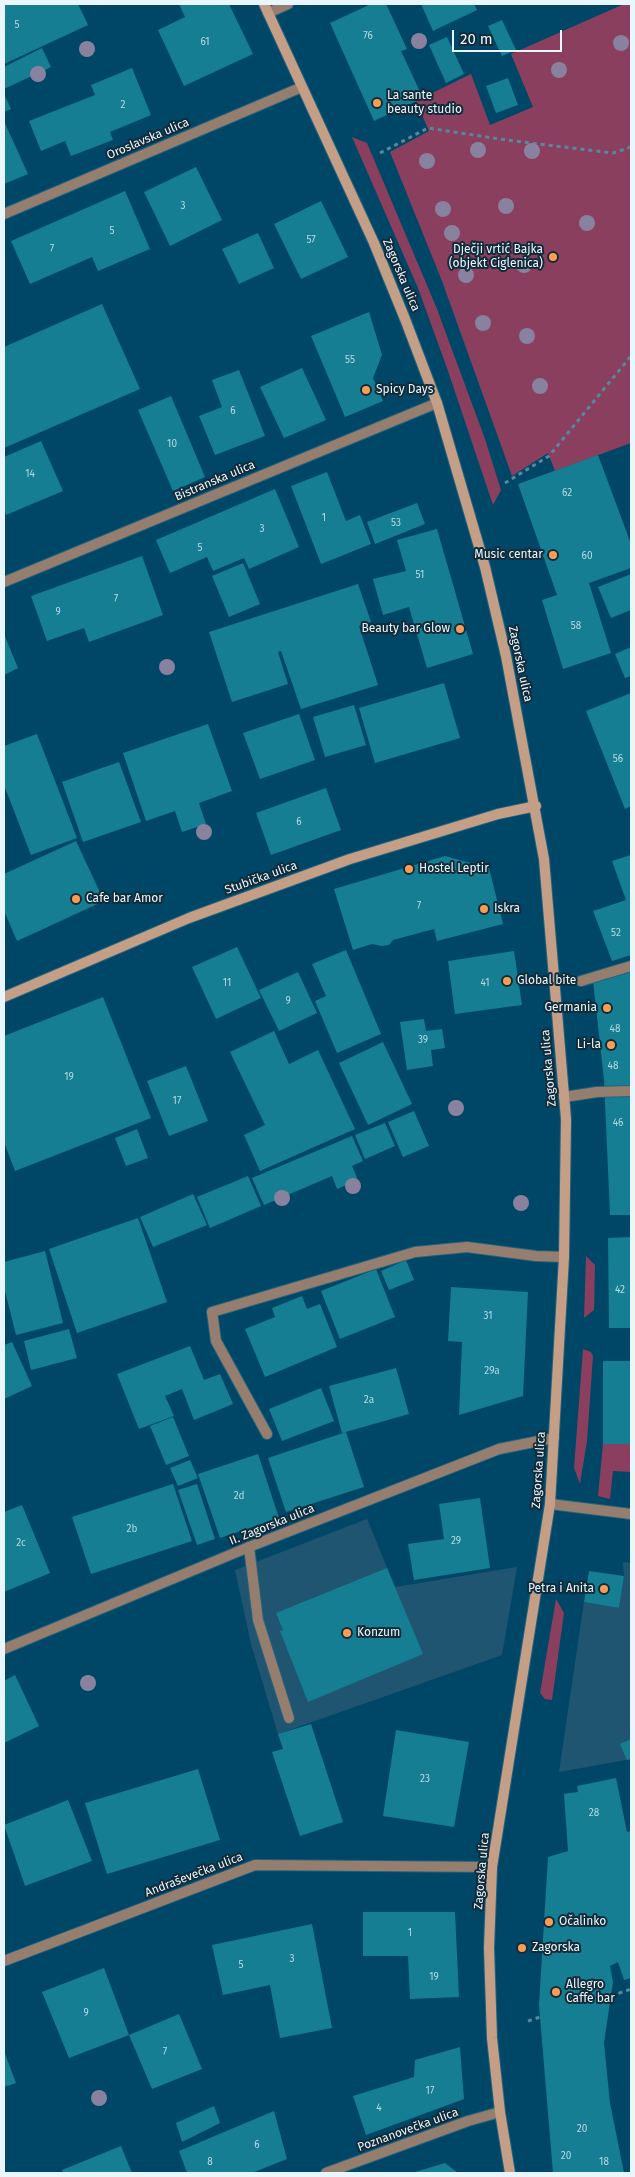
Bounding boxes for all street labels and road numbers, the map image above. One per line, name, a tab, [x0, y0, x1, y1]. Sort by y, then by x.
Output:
street label: Oroslavska ulica	[105, 115, 191, 163]
street label: Zagorska ulica	[379, 237, 423, 313]
street label: Bistranska ulica	[173, 458, 257, 504]
street label: Zagorska ulica	[505, 625, 535, 703]
street label: Stubička ulica	[223, 858, 299, 898]
street label: Zagorska ulica	[538, 1029, 560, 1107]
street label: Zagorska ulica	[529, 1431, 549, 1509]
street label: II. Zagorska ulica	[227, 1501, 317, 1549]
street label: Zagorska ulica	[471, 1832, 493, 1910]
street label: Andraševečka ulica	[143, 1850, 245, 1900]
street label: Poznanovečka ulica	[356, 2105, 460, 2155]

